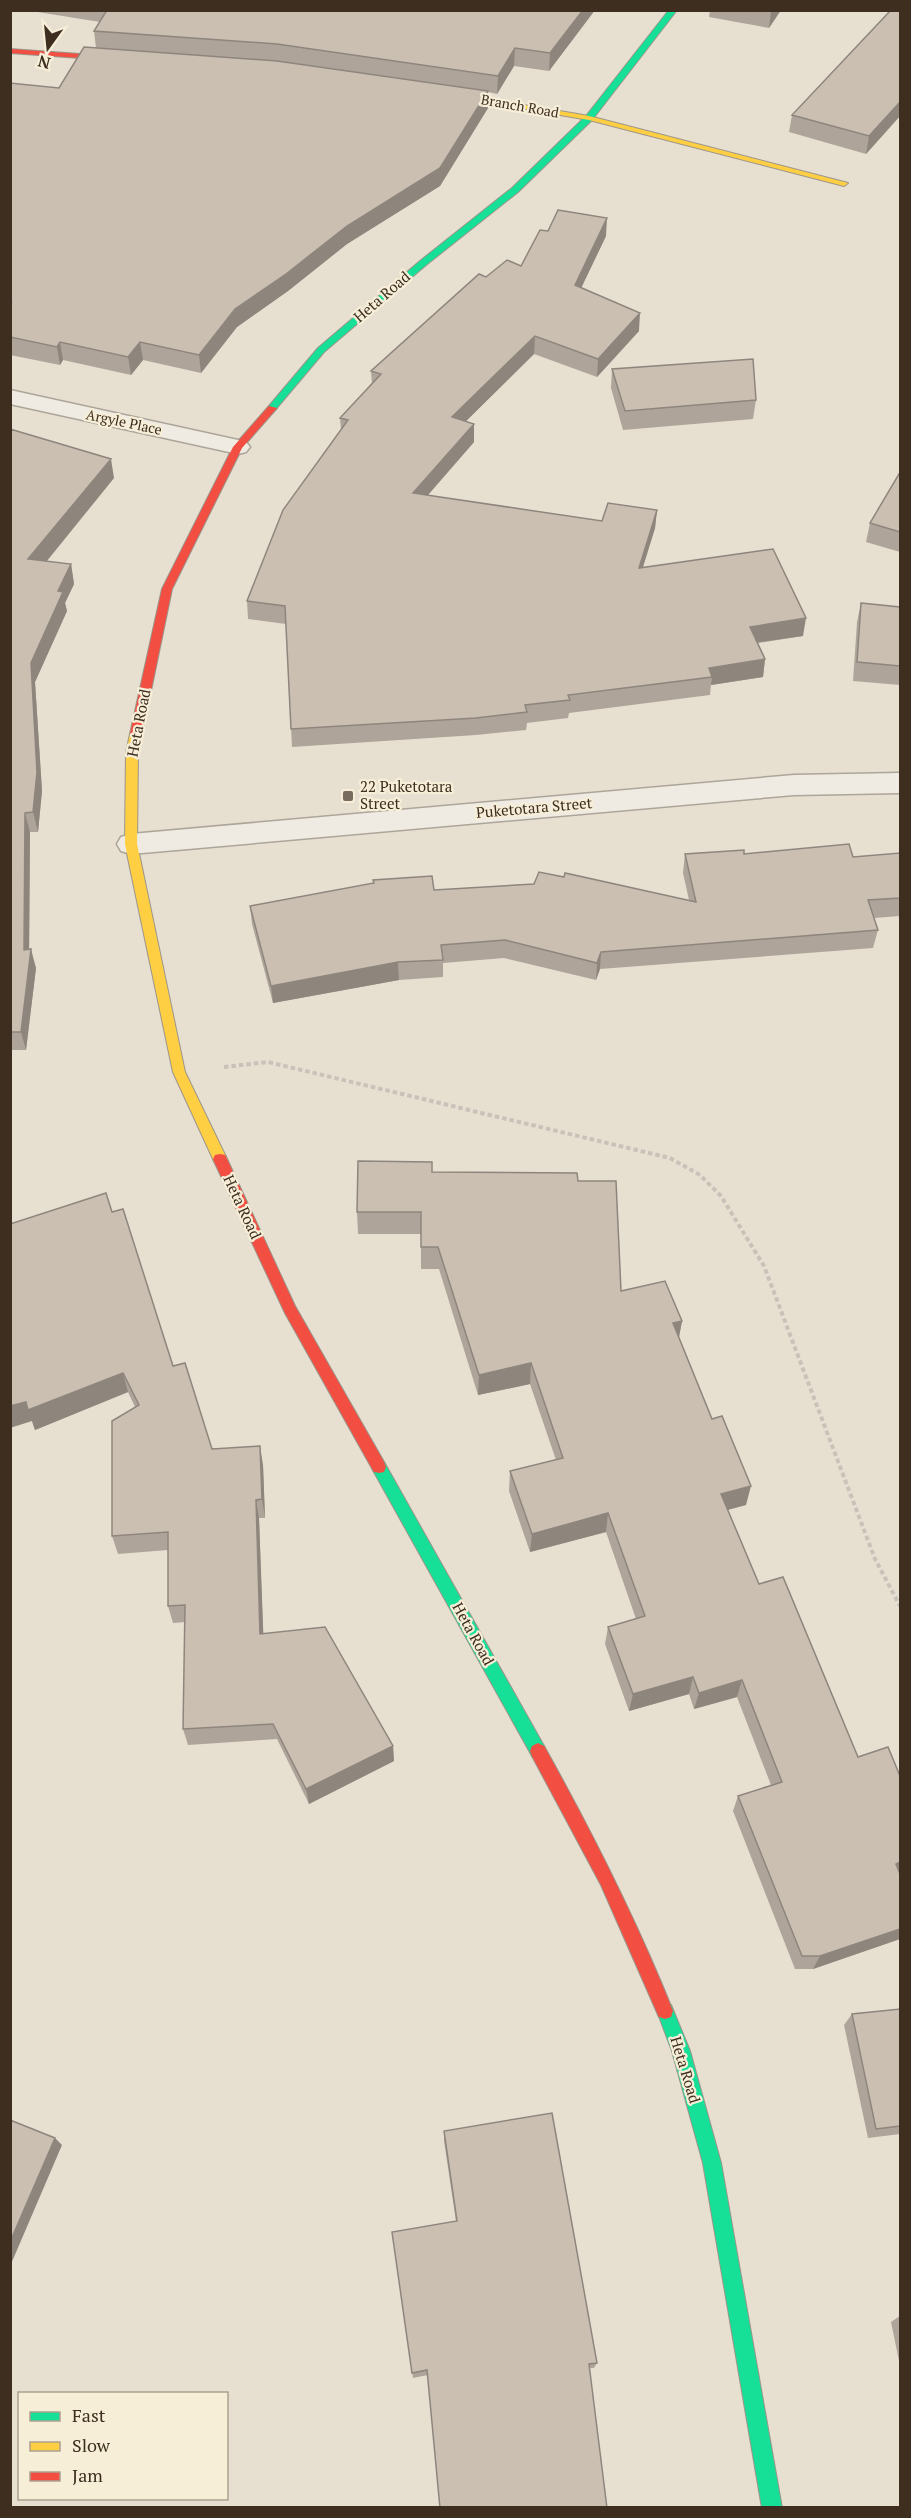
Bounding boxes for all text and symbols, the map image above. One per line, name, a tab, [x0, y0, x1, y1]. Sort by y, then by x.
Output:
north arrow	[18, 18, 78, 78]
text: N	[35, 50, 53, 75]
street label: Branch Road	[480, 89, 561, 122]
street label: Heta Road	[349, 266, 414, 326]
street label: Argyle Place	[84, 404, 164, 439]
street label: Heta Road	[122, 687, 154, 758]
place label: 22 Puketotara Street	[360, 776, 453, 813]
marker: 22 Puketotara Street	[341, 789, 355, 803]
street label: Puketotara Street	[475, 792, 593, 822]
street label: Heta Road	[219, 1171, 266, 1242]
street label: Heta Road	[448, 1599, 499, 1668]
street label: Heta Road	[666, 2034, 706, 2105]
legend	[18, 2392, 228, 2500]
text: Fast	[72, 2403, 106, 2427]
text: Slow	[72, 2433, 111, 2457]
text: Jam	[72, 2463, 103, 2487]

